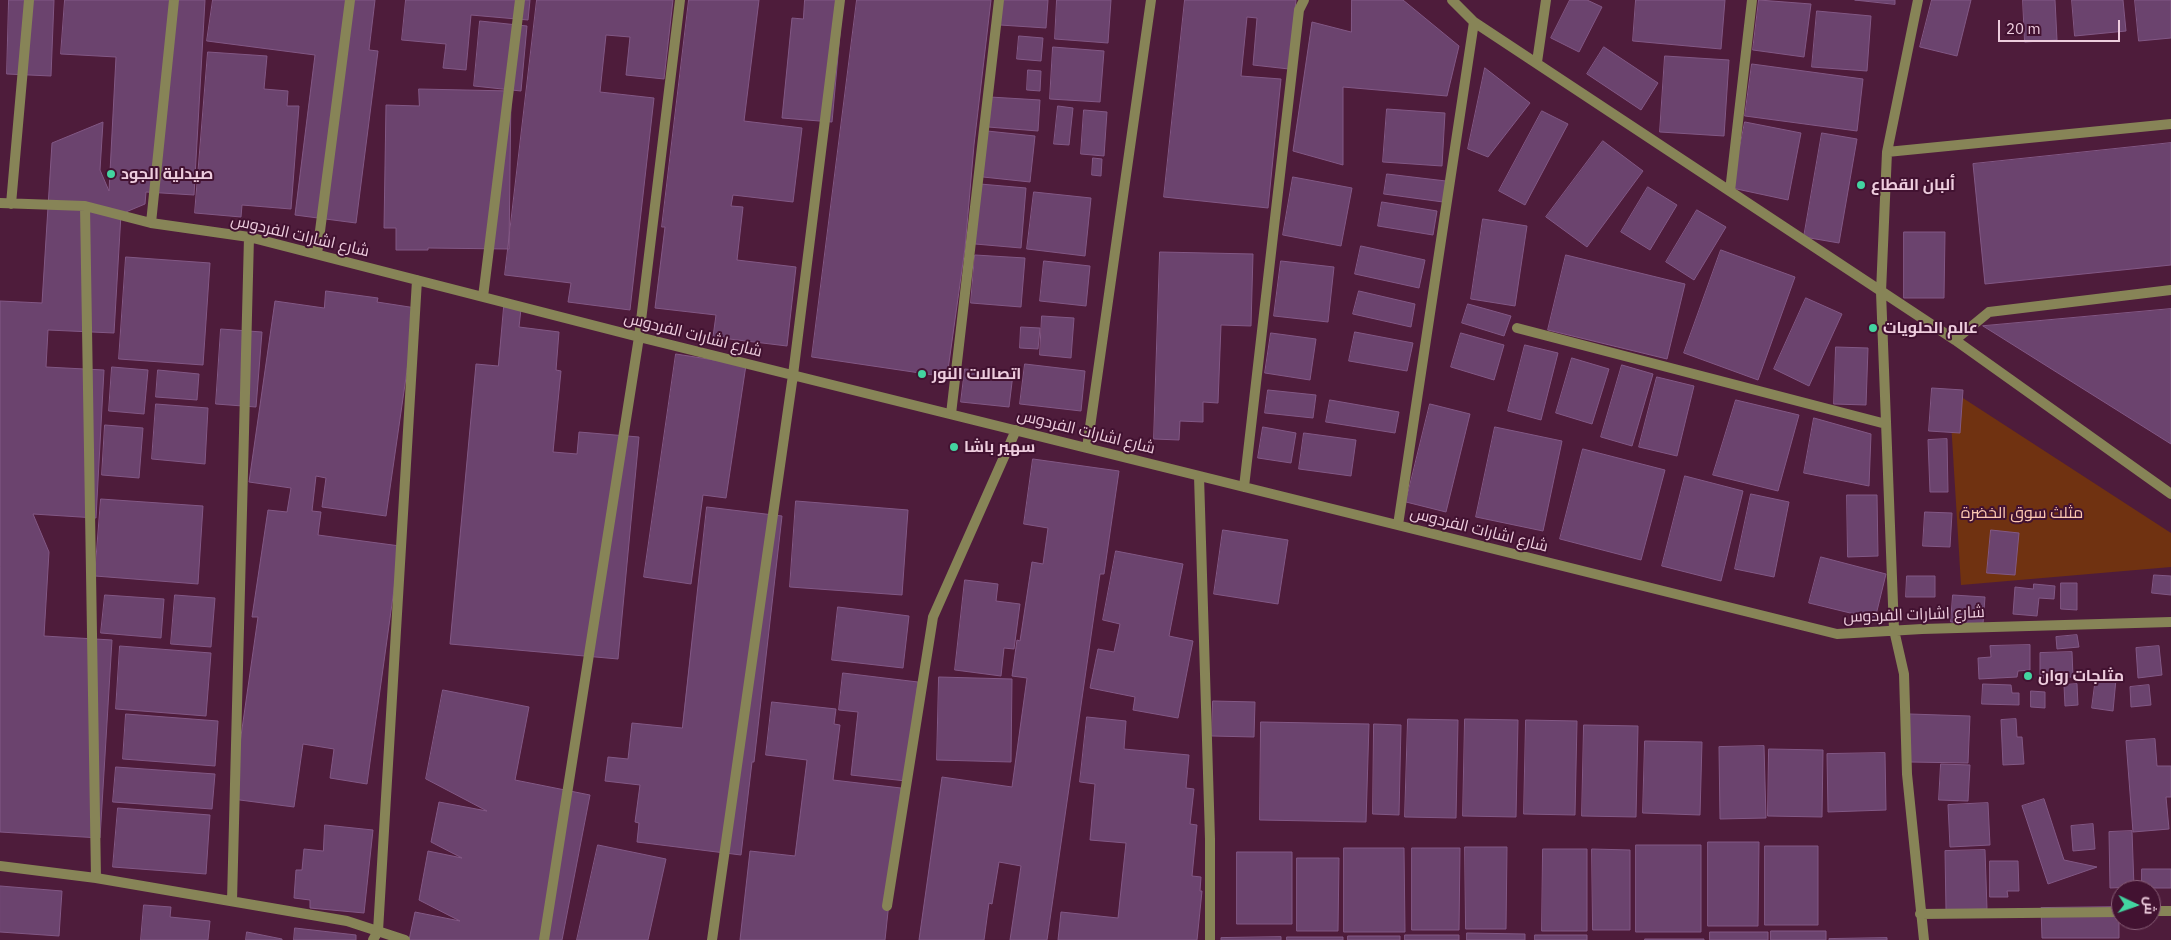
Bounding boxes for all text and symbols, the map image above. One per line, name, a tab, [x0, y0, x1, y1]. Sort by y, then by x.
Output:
scale bar	[2001, 10, 2124, 42]
text: 20 m	[2006, 19, 2041, 38]
place label: صيدلية الجود	[121, 164, 213, 184]
marker: صيدلية الجود	[105, 168, 117, 180]
place label: ألبان القطاع	[1871, 175, 1955, 195]
marker: ألبان القطاع	[1855, 179, 1867, 191]
street label: شارع اشارات الفردوس	[229, 211, 371, 261]
street label: شارع اشارات الفردوس	[622, 309, 764, 361]
place label: عالم الحلويات	[1883, 318, 1978, 338]
marker: عالم الحلويات	[1867, 322, 1879, 334]
place label: اتصالات النور	[932, 364, 1021, 384]
marker: اتصالات النور	[916, 368, 928, 380]
street label: شارع اشارات الفردوس	[1015, 406, 1157, 458]
place label: سهير باشا	[964, 437, 1035, 457]
marker: سهير باشا	[948, 441, 960, 453]
park label: مثلث سوق الخضرة	[1961, 503, 2083, 523]
street label: شارع اشارات الفردوس	[1408, 504, 1550, 556]
street label: شارع اشارات الفردوس	[1843, 603, 1985, 627]
place label: مثلجات روان	[2038, 666, 2124, 686]
marker: مثلجات روان	[2022, 670, 2034, 682]
north arrow	[2111, 880, 2161, 930]
text: ش	[2141, 896, 2159, 915]

